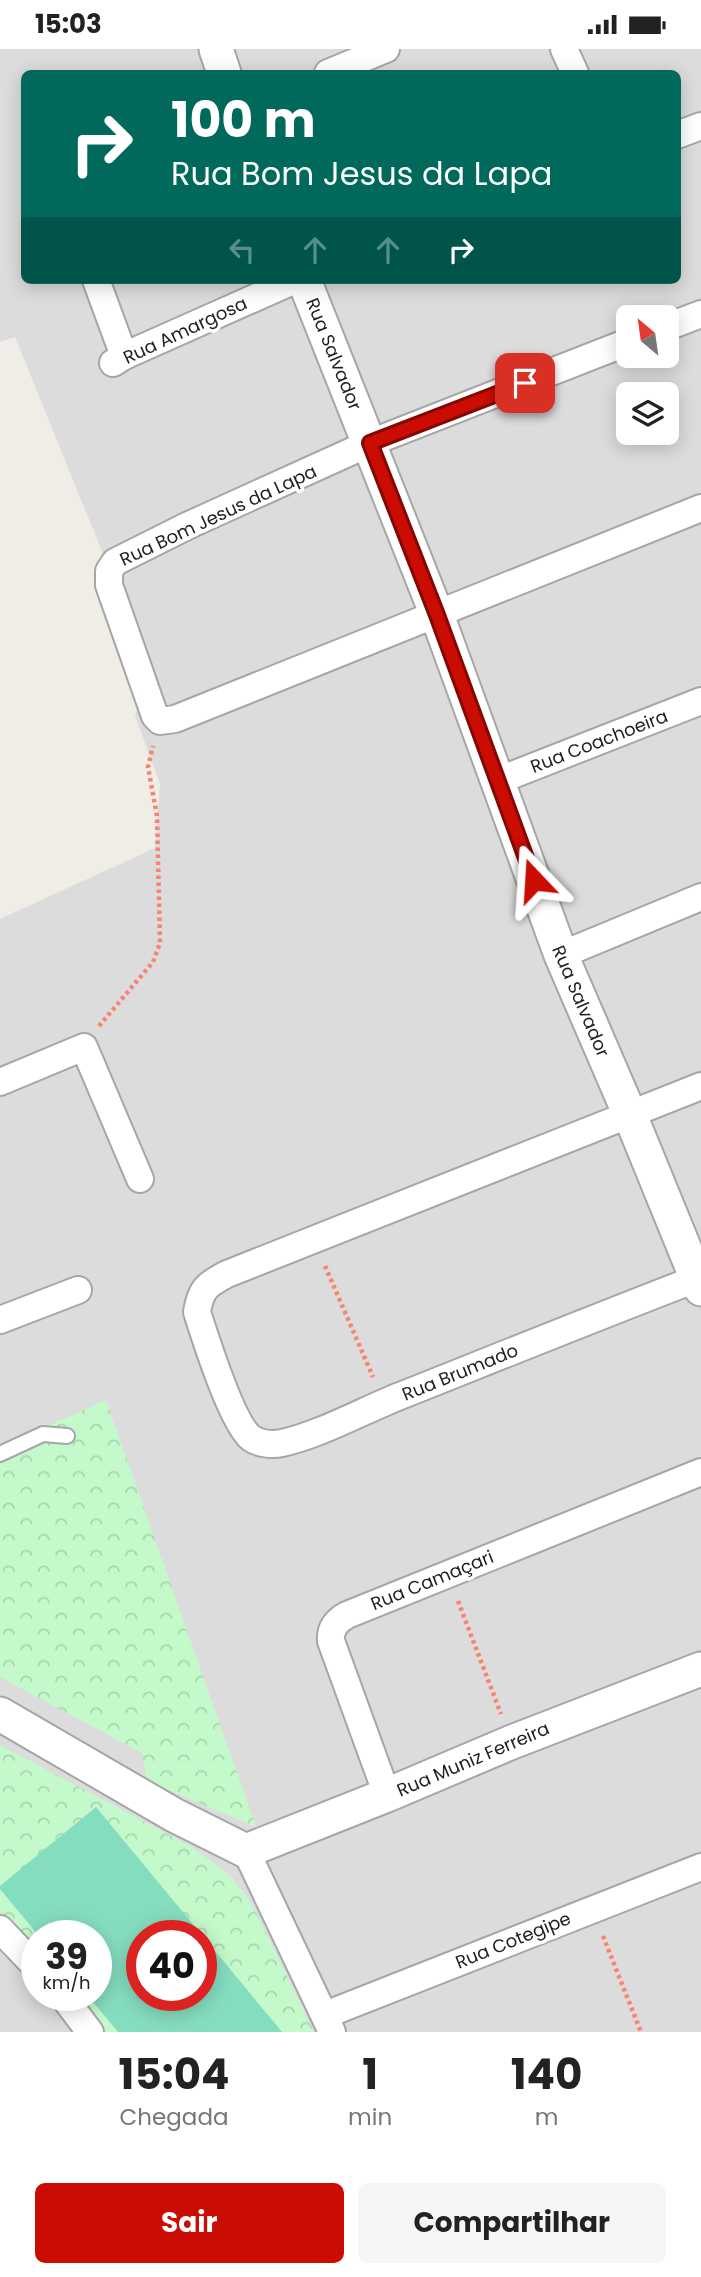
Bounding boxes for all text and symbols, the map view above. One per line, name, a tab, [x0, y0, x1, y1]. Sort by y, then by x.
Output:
text: 15:03	[35, 6, 102, 42]
text: 100 m	[171, 86, 316, 154]
icon: right	[56, 98, 147, 189]
text: Rua Bom Jesus da Lapa	[171, 151, 552, 196]
icon: left	[223, 231, 261, 269]
icon: ahead	[296, 231, 334, 269]
icon: ahead	[369, 231, 407, 269]
icon: right	[442, 231, 480, 269]
street label: Rua Amargosa	[119, 290, 251, 370]
street label: Rua Salvador	[300, 294, 368, 414]
north arrow	[616, 305, 679, 367]
map controls	[616, 305, 679, 445]
pin	[495, 353, 555, 413]
icon: arrive	[506, 364, 544, 402]
button: layers	[616, 382, 679, 445]
street label: Rua Bom Jesus da Lapa	[115, 458, 321, 572]
street label: Rua Coachoeira	[527, 703, 671, 779]
position arrow	[497, 843, 571, 917]
street label: Rua Salvador	[546, 941, 616, 1061]
street label: Rua Brumado	[398, 1337, 522, 1407]
street label: Rua Camaçari	[367, 1544, 497, 1616]
street label: Rua Muniz Ferreira	[393, 1716, 553, 1802]
street label: Rua Cotegipe	[452, 1905, 574, 1975]
speed limit sign: 40	[126, 1920, 217, 2011]
text: 39	[45, 1932, 88, 1981]
text: km/h	[43, 1970, 90, 1995]
text: 15:04	[119, 2045, 229, 2104]
text: 1	[362, 2045, 378, 2104]
text: 140	[511, 2045, 582, 2104]
text: Chegada	[120, 2101, 229, 2133]
text: min	[348, 2101, 392, 2133]
text: m	[535, 2101, 558, 2133]
button: Sair	[35, 2183, 344, 2263]
button: Compartilhar	[358, 2183, 666, 2263]

